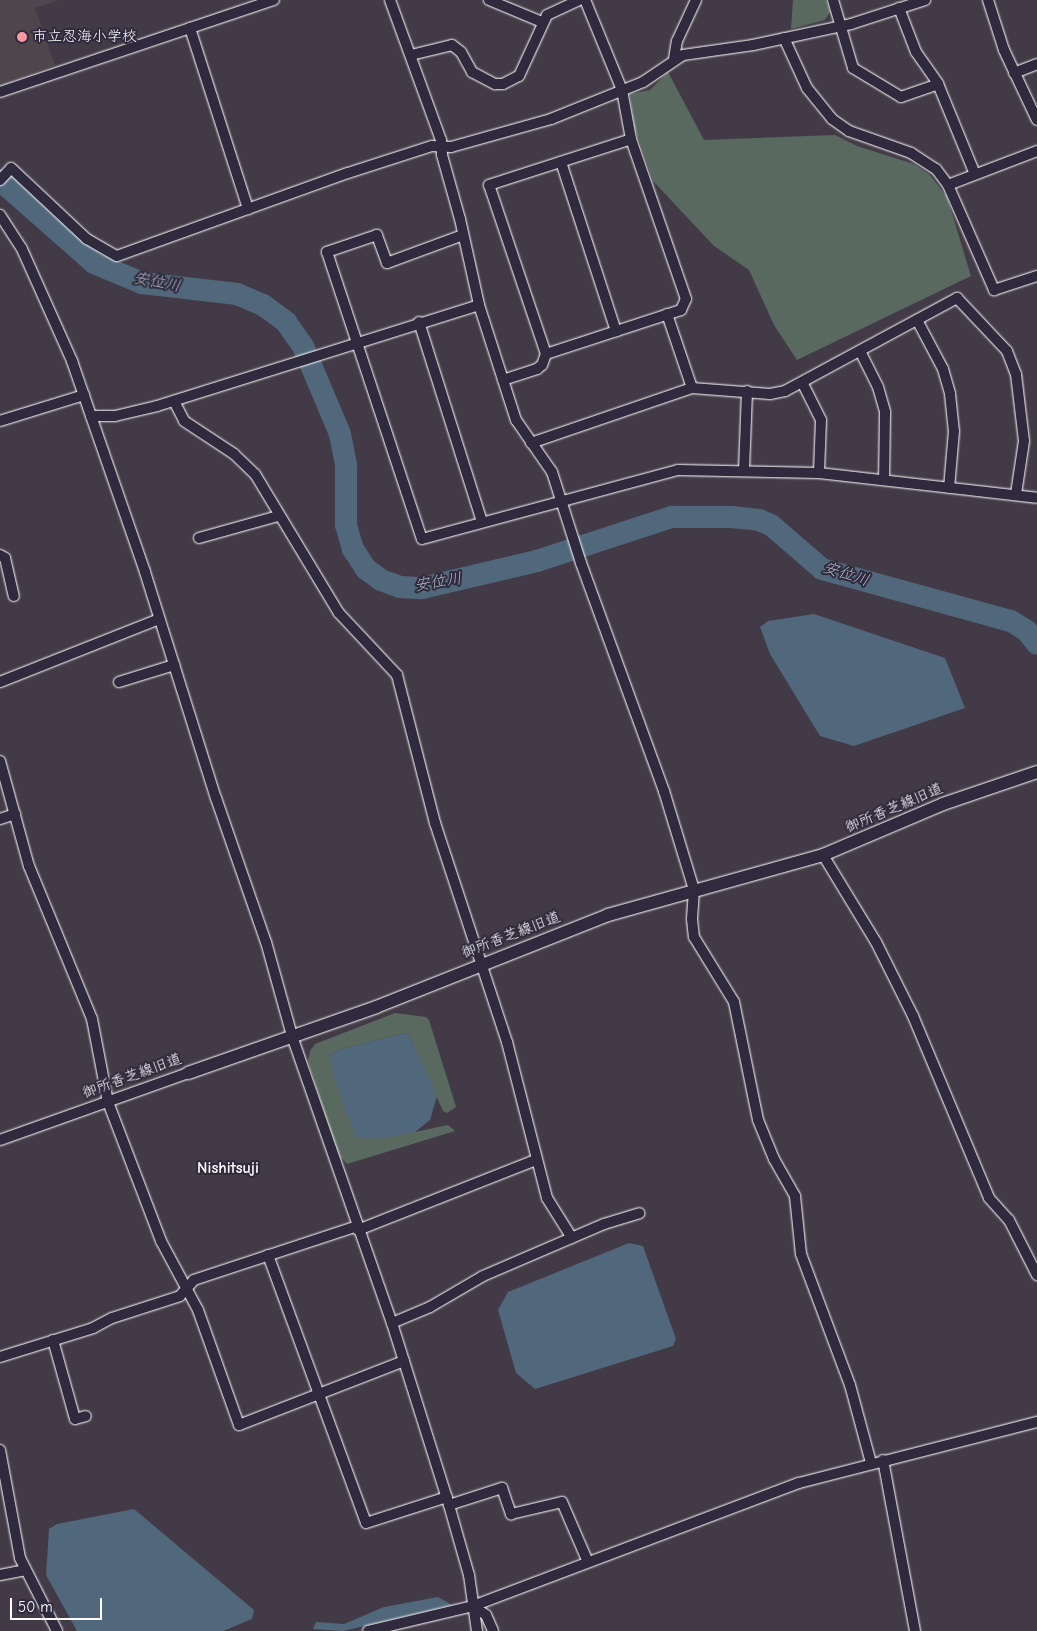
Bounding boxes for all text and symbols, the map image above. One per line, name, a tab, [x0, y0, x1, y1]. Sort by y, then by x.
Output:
place label: 市立忍海小学校	[32, 28, 137, 46]
marker: 市立忍海小学校	[16, 31, 28, 43]
water label: 安位川	[132, 268, 182, 296]
water label: 安位川	[820, 557, 872, 591]
water label: 安位川	[413, 569, 463, 595]
street label: 御所香芝線旧道	[842, 779, 946, 837]
street label: 御所香芝線旧道	[459, 908, 563, 962]
street label: 御所香芝線旧道	[80, 1050, 184, 1102]
district label: Nishitsuji	[197, 1158, 259, 1178]
scale bar	[12, 1588, 105, 1620]
text: 50 m	[18, 1598, 53, 1616]

